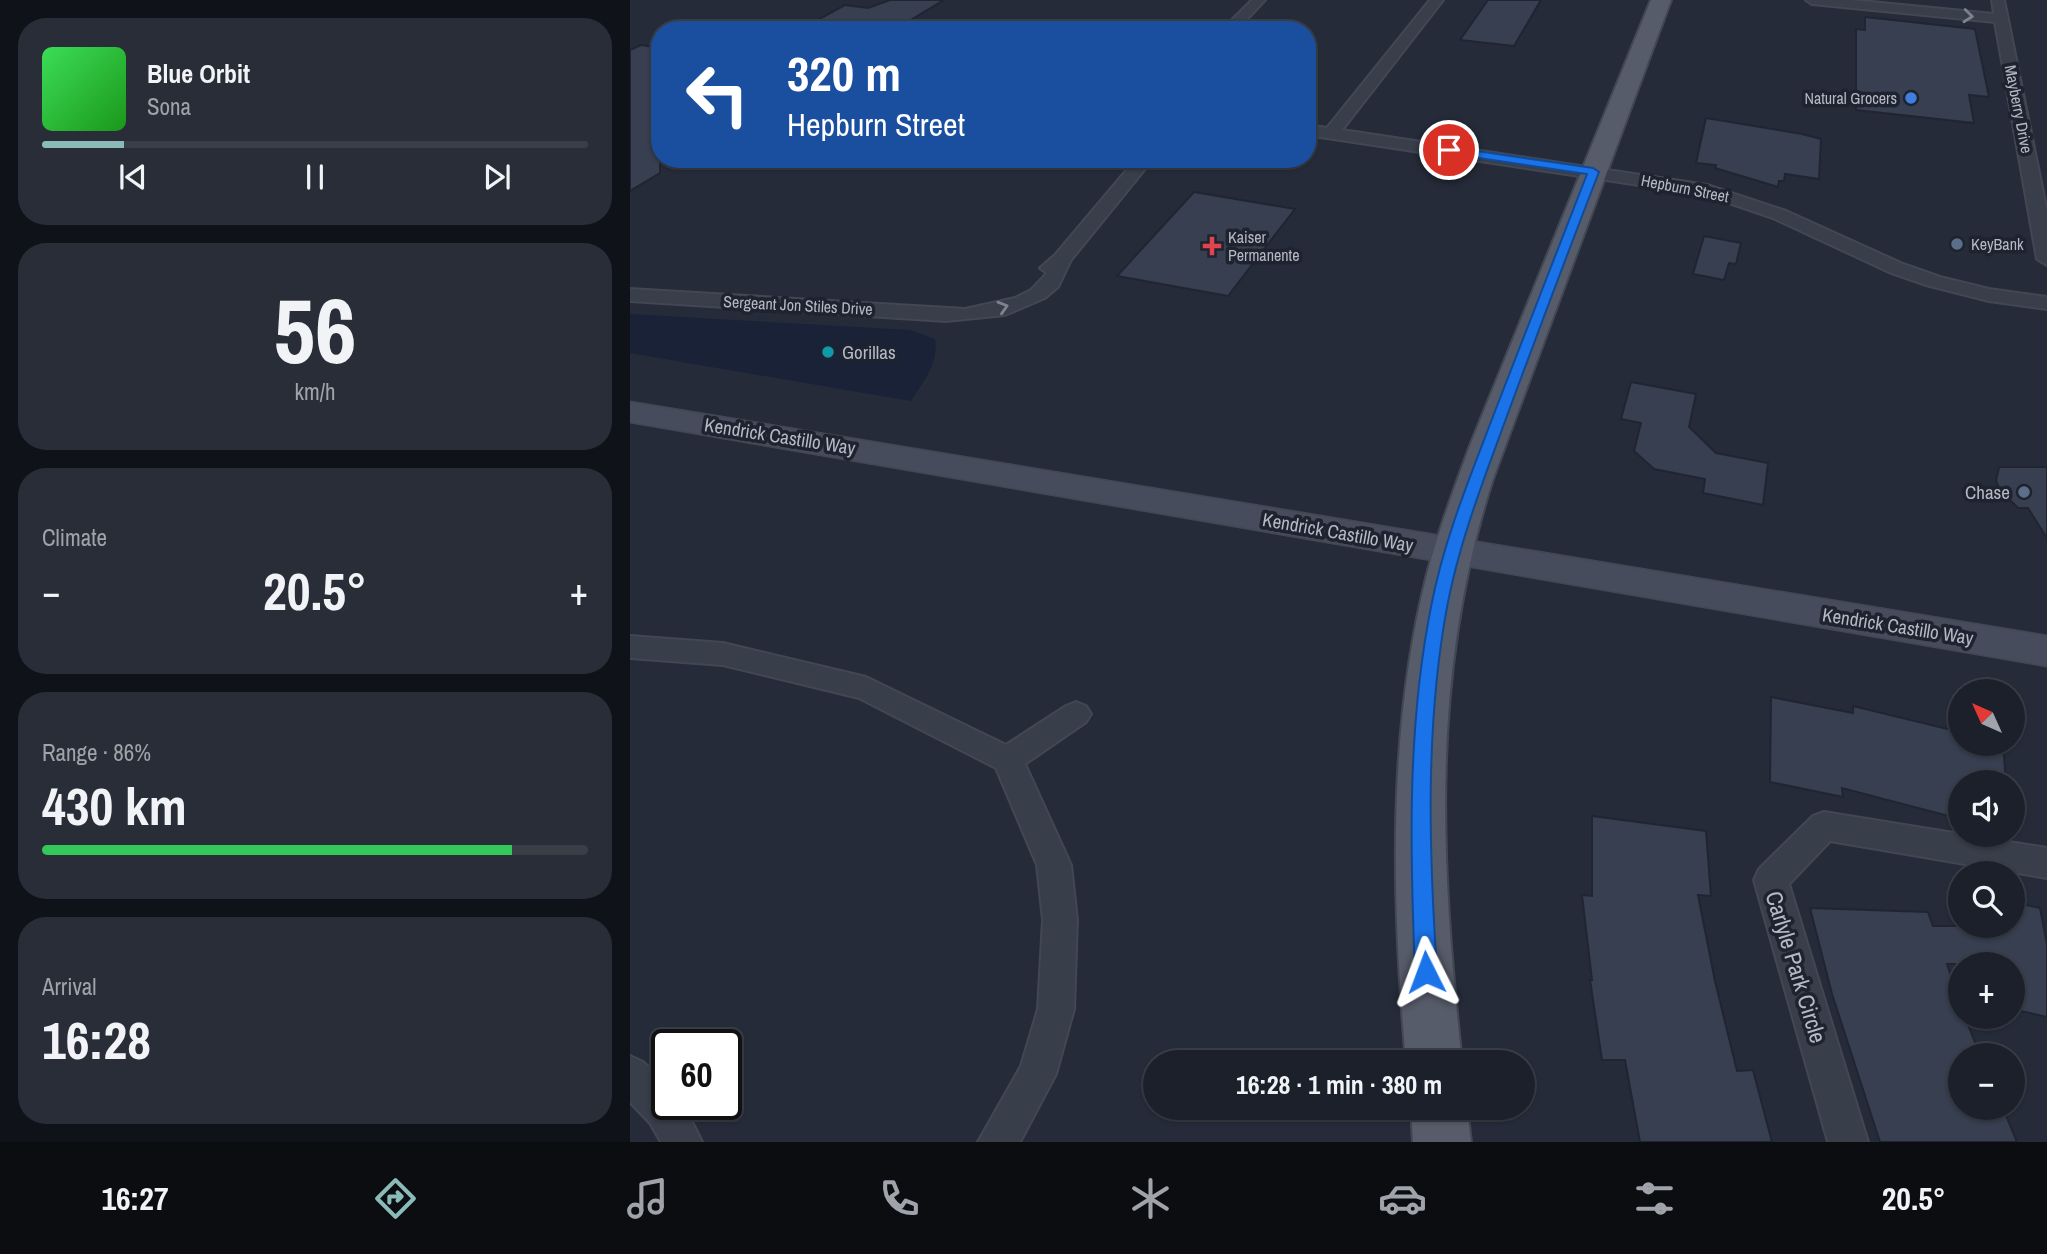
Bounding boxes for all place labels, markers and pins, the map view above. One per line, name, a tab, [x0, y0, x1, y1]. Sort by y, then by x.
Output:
place label: Natural Grocers	[1804, 87, 1897, 109]
marker: Natural Grocers	[1903, 90, 1919, 106]
pin	[1419, 120, 1479, 180]
place label: Kaiser Permanente	[1228, 226, 1299, 266]
place label: KeyBank	[1971, 233, 2024, 255]
marker: Kaiser Permanente	[1202, 236, 1222, 256]
marker: KeyBank	[1949, 236, 1965, 252]
place label: Gorillas	[842, 339, 896, 365]
marker: Gorillas	[820, 344, 836, 360]
place label: Chase	[1965, 479, 2010, 505]
marker: Chase	[2016, 484, 2032, 500]

